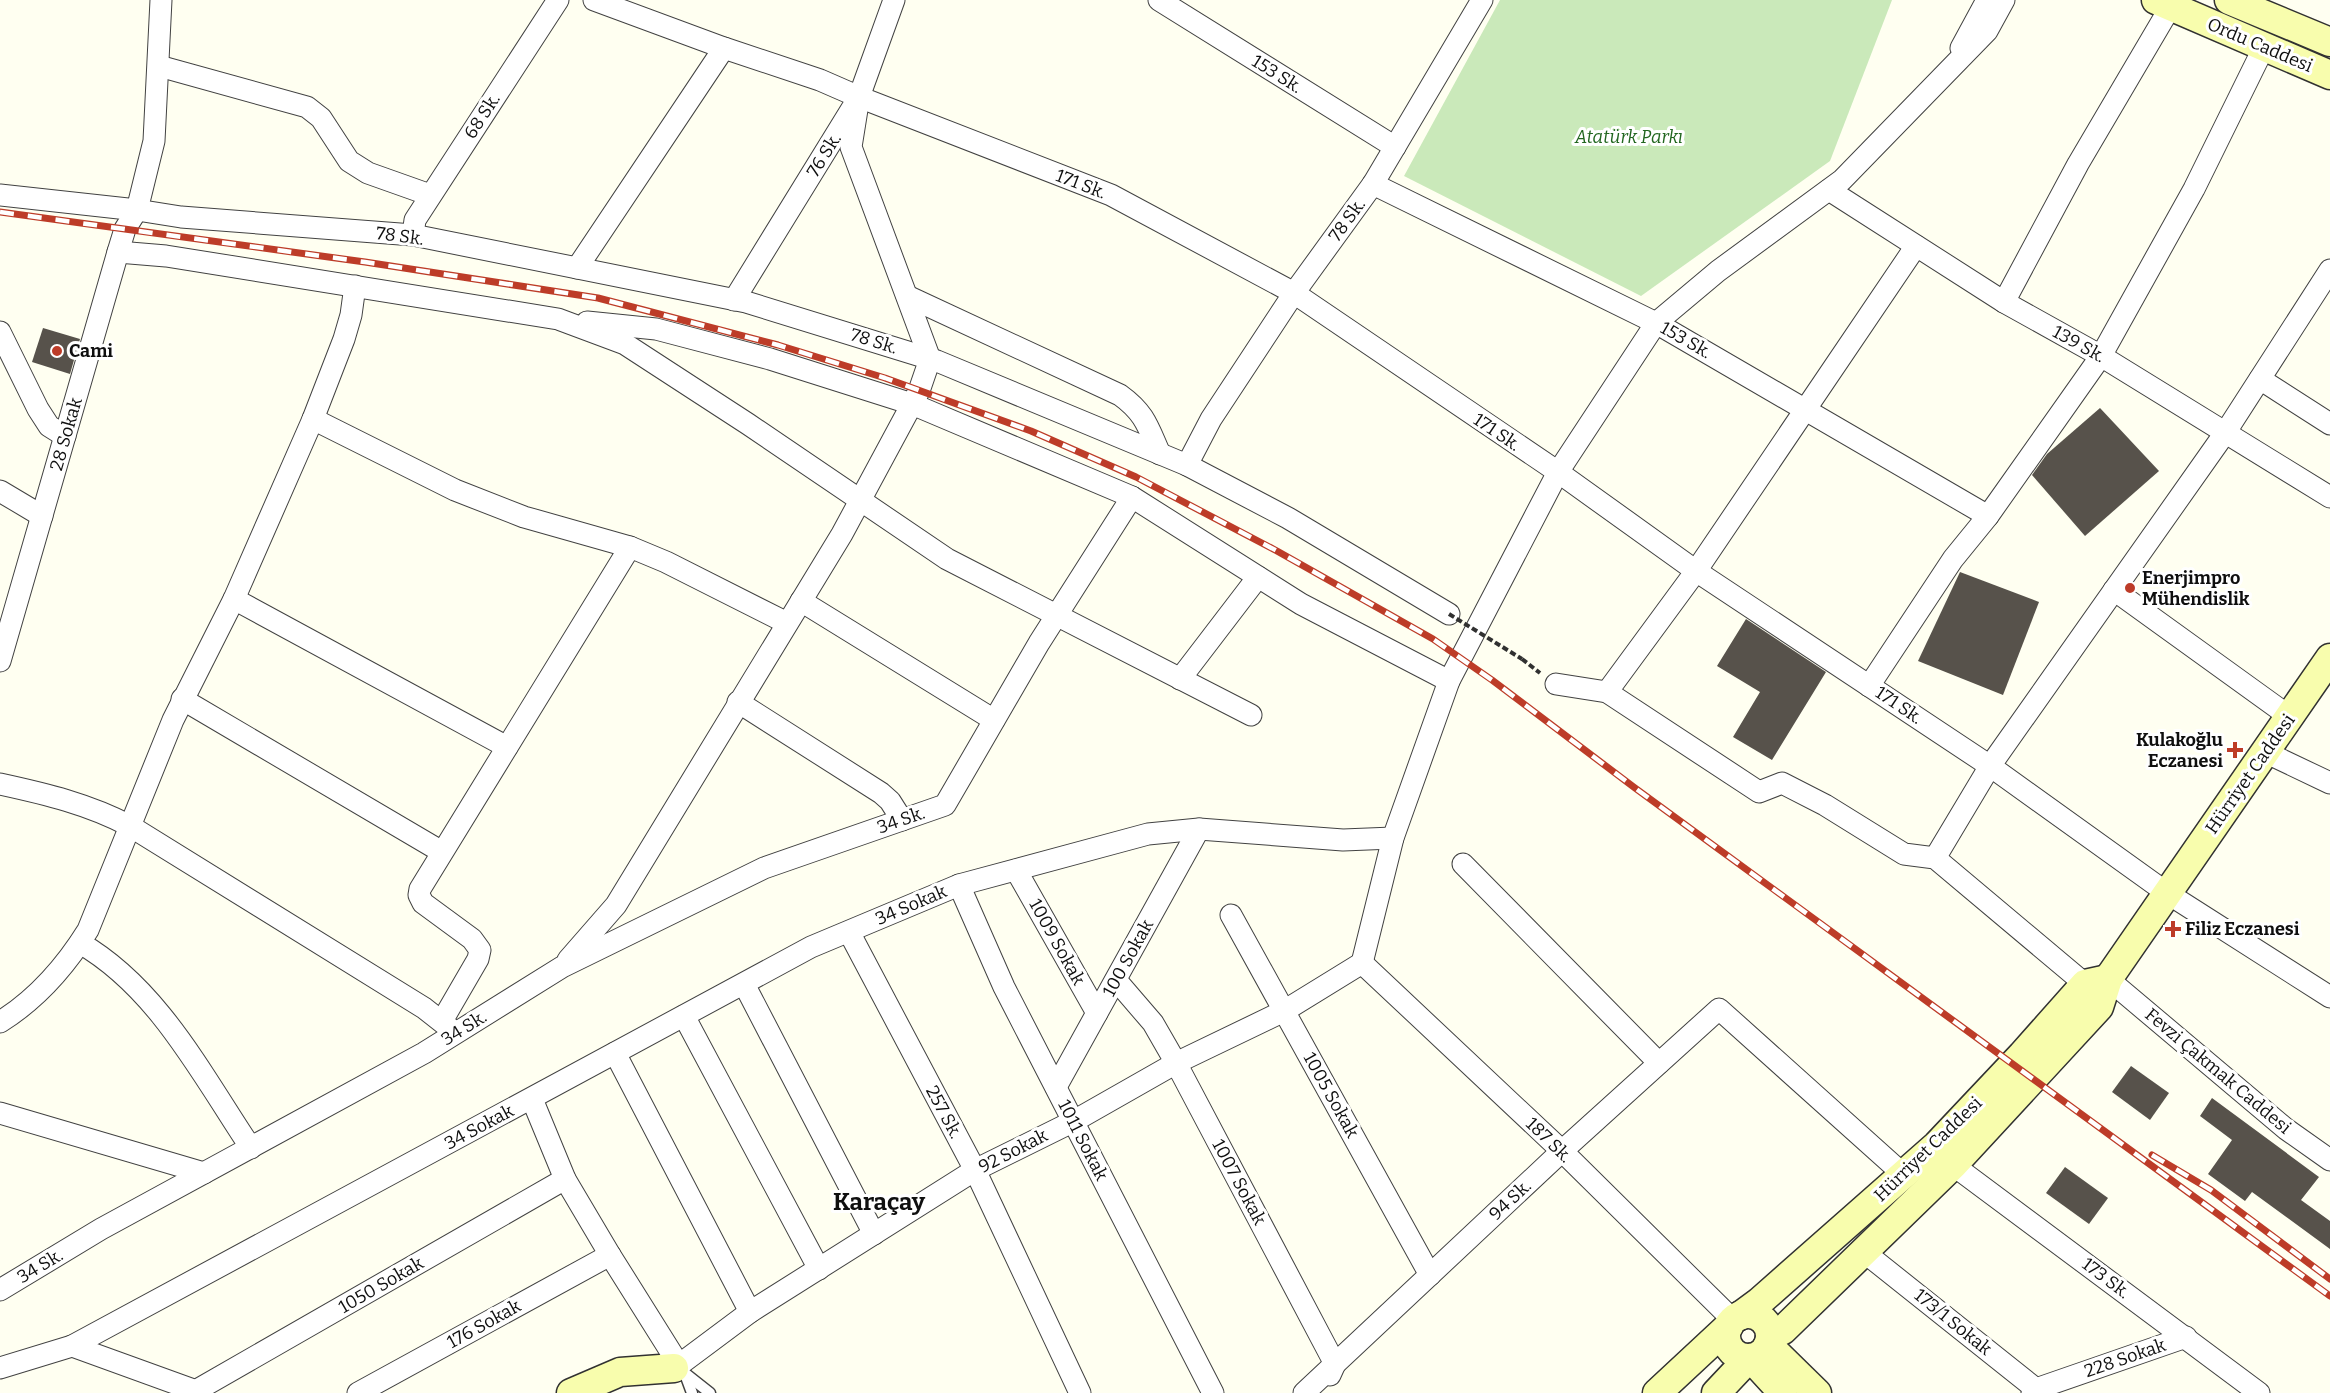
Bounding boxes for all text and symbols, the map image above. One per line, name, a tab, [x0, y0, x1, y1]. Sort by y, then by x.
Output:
street label: Ordu Caddesi	[2204, 13, 2316, 77]
street label: 153 Sk.	[1248, 50, 1306, 98]
street label: 68 Sk.	[459, 89, 505, 143]
park label: Atatürk Parkı	[1574, 126, 1683, 148]
street label: 76 Sk.	[802, 129, 846, 181]
street label: 171 Sk.	[1053, 164, 1109, 204]
street label: 78 Sk.	[1324, 194, 1370, 246]
street label: 78 Sk.	[375, 222, 425, 250]
street label: 153 Sk.	[1657, 317, 1715, 363]
street label: 139 Sk.	[2049, 321, 2109, 367]
street label: 78 Sk.	[848, 323, 900, 359]
place label: Cami	[69, 340, 113, 362]
marker: Cami	[50, 344, 64, 358]
street label: 28 Sokak	[45, 394, 87, 473]
street label: 171 Sk.	[1469, 408, 1525, 456]
place label: Enerjimpro Mühendislik	[2142, 567, 2250, 610]
marker: Enerjimpro Mühendislik	[2123, 581, 2137, 595]
street label: 171 Sk.	[1871, 681, 1927, 729]
street label: Hürriyet Caddesi	[2200, 710, 2300, 838]
place label: Kulakoğlu Eczanesi	[2136, 729, 2224, 772]
marker: Kulakoğlu Eczanesi	[2228, 743, 2242, 757]
street label: 34 Sk.	[874, 802, 928, 838]
street label: 34 Sokak	[872, 880, 951, 930]
street label: 1009 Sokak	[1024, 895, 1090, 990]
street label: 100 Sokak	[1098, 915, 1159, 1000]
place label: Filiz Eczanesi	[2185, 918, 2300, 940]
marker: Filiz Eczanesi	[2166, 922, 2180, 936]
street label: Fevzi Çakmak Caddesi	[2141, 1004, 2295, 1138]
street label: 34 Sk.	[437, 1006, 491, 1050]
street label: 1005 Sokak	[1299, 1048, 1364, 1142]
street label: 257 Sk.	[921, 1082, 967, 1142]
street label: Hürriyet Caddesi	[1870, 1092, 1986, 1206]
street label: 1011 Sokak	[1053, 1096, 1113, 1185]
street label: 34 Sokak	[441, 1099, 518, 1154]
street label: 187 Sk.	[1521, 1113, 1577, 1167]
street label: 92 Sokak	[975, 1124, 1052, 1178]
street label: 1007 Sokak	[1207, 1135, 1271, 1229]
street label: 94 Sk.	[1484, 1175, 1536, 1225]
district label: Karaçay	[833, 1188, 926, 1216]
street label: 34 Sk.	[13, 1244, 67, 1288]
street label: 1050 Sokak	[335, 1252, 428, 1318]
street label: 173 Sk.	[2078, 1253, 2134, 1303]
street label: 173/1 Sokak	[1910, 1284, 1997, 1360]
street label: 176 Sokak	[443, 1294, 525, 1353]
street label: 228 Sokak	[2081, 1334, 2169, 1382]

